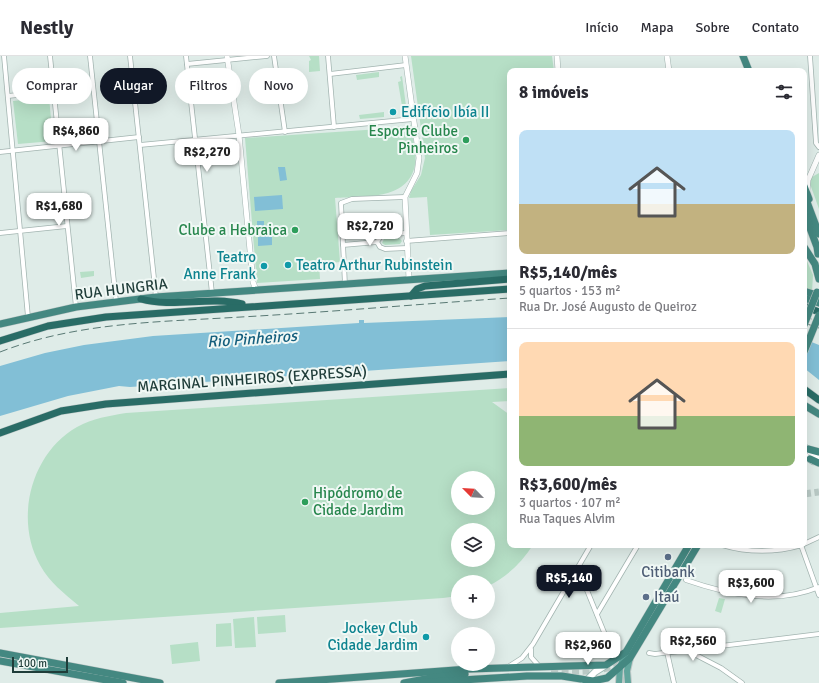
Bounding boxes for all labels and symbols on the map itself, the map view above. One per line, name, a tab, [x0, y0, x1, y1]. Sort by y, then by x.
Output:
place label: Edifício Ibía II	[401, 103, 489, 121]
marker: Edifício Ibía II	[388, 107, 398, 117]
pin: R$4,860	[39, 118, 113, 152]
place label: Esporte Clube Pinheiros	[369, 122, 458, 157]
marker: Esporte Clube Pinheiros	[461, 135, 471, 145]
pin: R$2,270	[170, 139, 244, 173]
pin: R$1,680	[22, 193, 96, 227]
pin: R$2,720	[333, 213, 407, 247]
place label: Clube a Hebraica	[179, 221, 287, 239]
marker: Clube a Hebraica	[290, 225, 300, 235]
place label: Teatro Anne Frank	[183, 248, 256, 283]
place label: Teatro Arthur Rubinstein	[296, 256, 453, 274]
marker: Teatro Arthur Rubinstein	[283, 260, 293, 270]
marker: Teatro Anne Frank	[259, 261, 269, 271]
street label: RUA HUNGRIA	[73, 274, 169, 304]
water label: Rio Pinheiros	[206, 326, 300, 352]
street label: MARGINAL PINHEIROS (EXPRESSA)	[136, 362, 368, 396]
north arrow	[451, 471, 495, 515]
place label: Hipódromo de Cidade Jardim	[313, 484, 404, 519]
marker: Hipódromo de Cidade Jardim	[300, 497, 310, 507]
marker: Citibank	[663, 552, 673, 562]
place label: Citibank	[641, 563, 695, 581]
pin: R$5,140	[532, 565, 606, 599]
pin: R$3,600	[714, 570, 788, 604]
place label: Itaú	[654, 588, 679, 606]
marker: Itaú	[641, 592, 651, 602]
place label: Jockey Club Cidade Jardim	[327, 619, 418, 654]
pin: R$2,560	[656, 628, 730, 662]
marker: Jockey Club Cidade Jardim	[421, 632, 431, 642]
pin: R$2,960	[551, 632, 625, 666]
scale bar	[12, 655, 68, 674]

